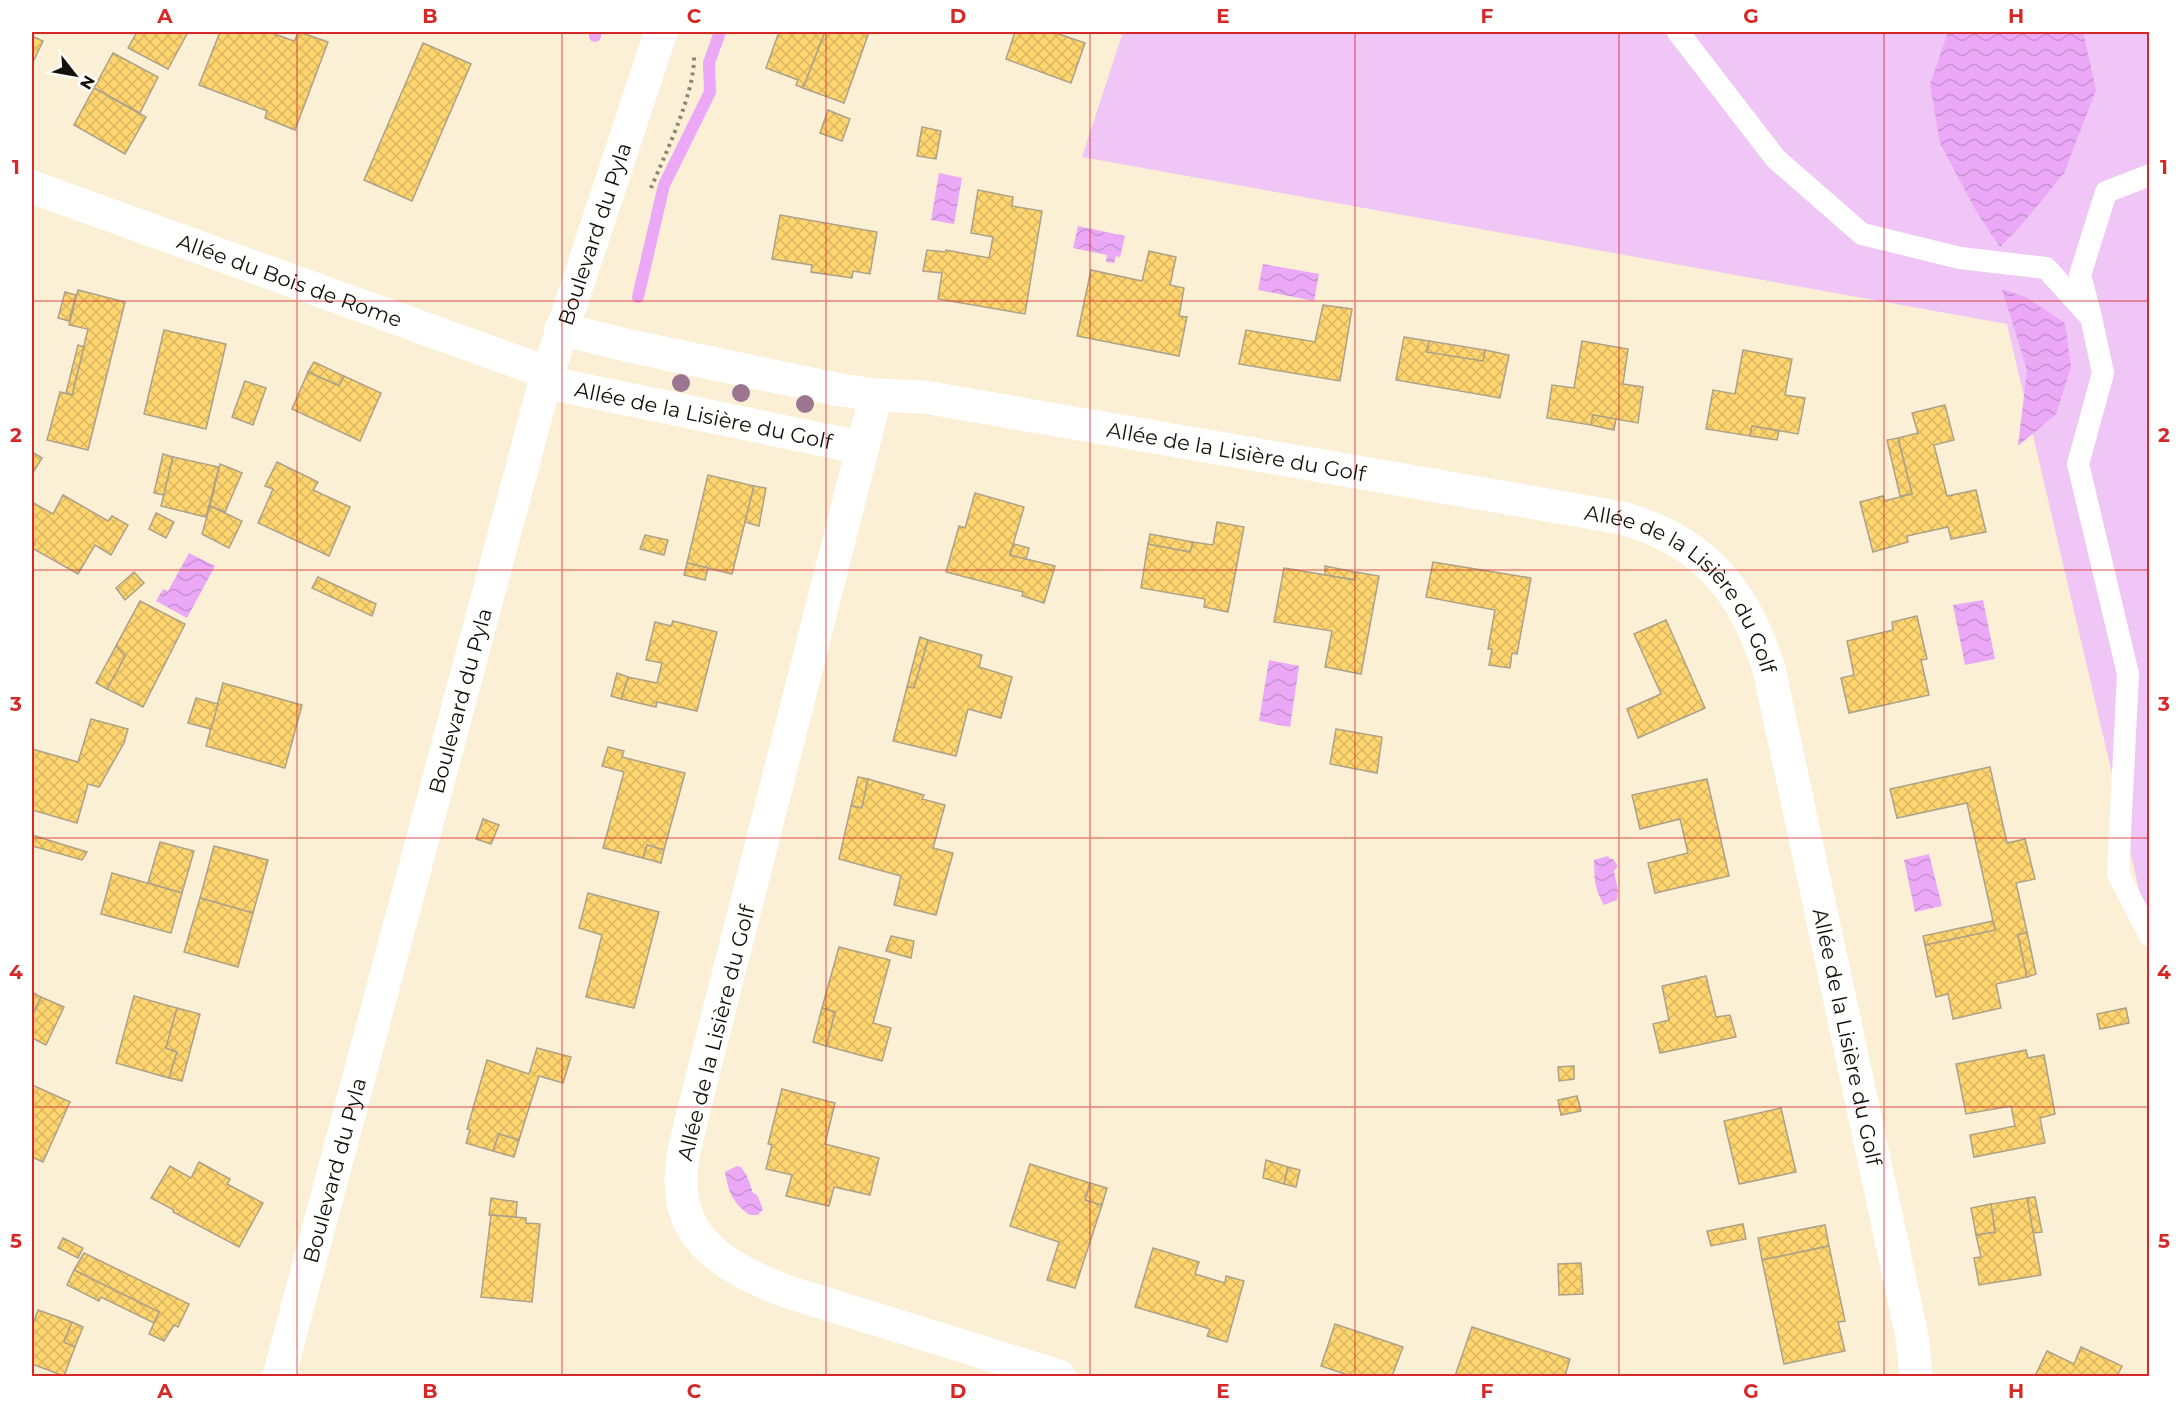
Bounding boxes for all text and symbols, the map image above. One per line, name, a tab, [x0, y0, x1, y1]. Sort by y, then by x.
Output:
text: A	[156, 4, 173, 28]
text: B	[422, 4, 438, 28]
text: C	[687, 4, 702, 28]
text: D	[950, 4, 966, 28]
text: E	[1216, 4, 1230, 28]
text: F	[1481, 4, 1494, 28]
text: G	[1743, 4, 1759, 28]
text: H	[2008, 4, 2024, 28]
north arrow	[45, 45, 105, 105]
text: N	[76, 72, 99, 93]
street label: Boulevard du Pyla	[552, 139, 636, 328]
text: 1	[12, 155, 20, 179]
text: 1	[2160, 155, 2168, 179]
street label: Allée du Bois de Rome	[174, 228, 406, 332]
street label: Allée de la Lisière du Golf	[573, 376, 835, 454]
street label: Allée de la Lisière du Golf	[1105, 416, 1369, 486]
text: 2	[10, 423, 22, 447]
text: 2	[2158, 423, 2170, 447]
street label: Allée de la Lisière du Golf	[1583, 499, 1782, 677]
street label: Boulevard du Pyla	[423, 605, 496, 796]
text: 3	[9, 692, 22, 716]
text: 3	[2157, 692, 2170, 716]
street label: Allée de la Lisière du Golf	[672, 902, 760, 1163]
street label: Allée de la Lisière du Golf	[1808, 906, 1888, 1169]
text: 4	[9, 960, 23, 984]
text: 4	[2157, 960, 2171, 984]
street label: Boulevard du Pyla	[297, 1075, 371, 1266]
text: 5	[10, 1229, 22, 1253]
text: 5	[2158, 1229, 2170, 1253]
text: A	[156, 1379, 173, 1403]
text: B	[422, 1379, 438, 1403]
text: C	[687, 1379, 702, 1403]
text: D	[950, 1379, 966, 1403]
text: E	[1216, 1379, 1230, 1403]
text: F	[1481, 1379, 1494, 1403]
text: G	[1743, 1379, 1759, 1403]
text: H	[2008, 1379, 2024, 1403]

